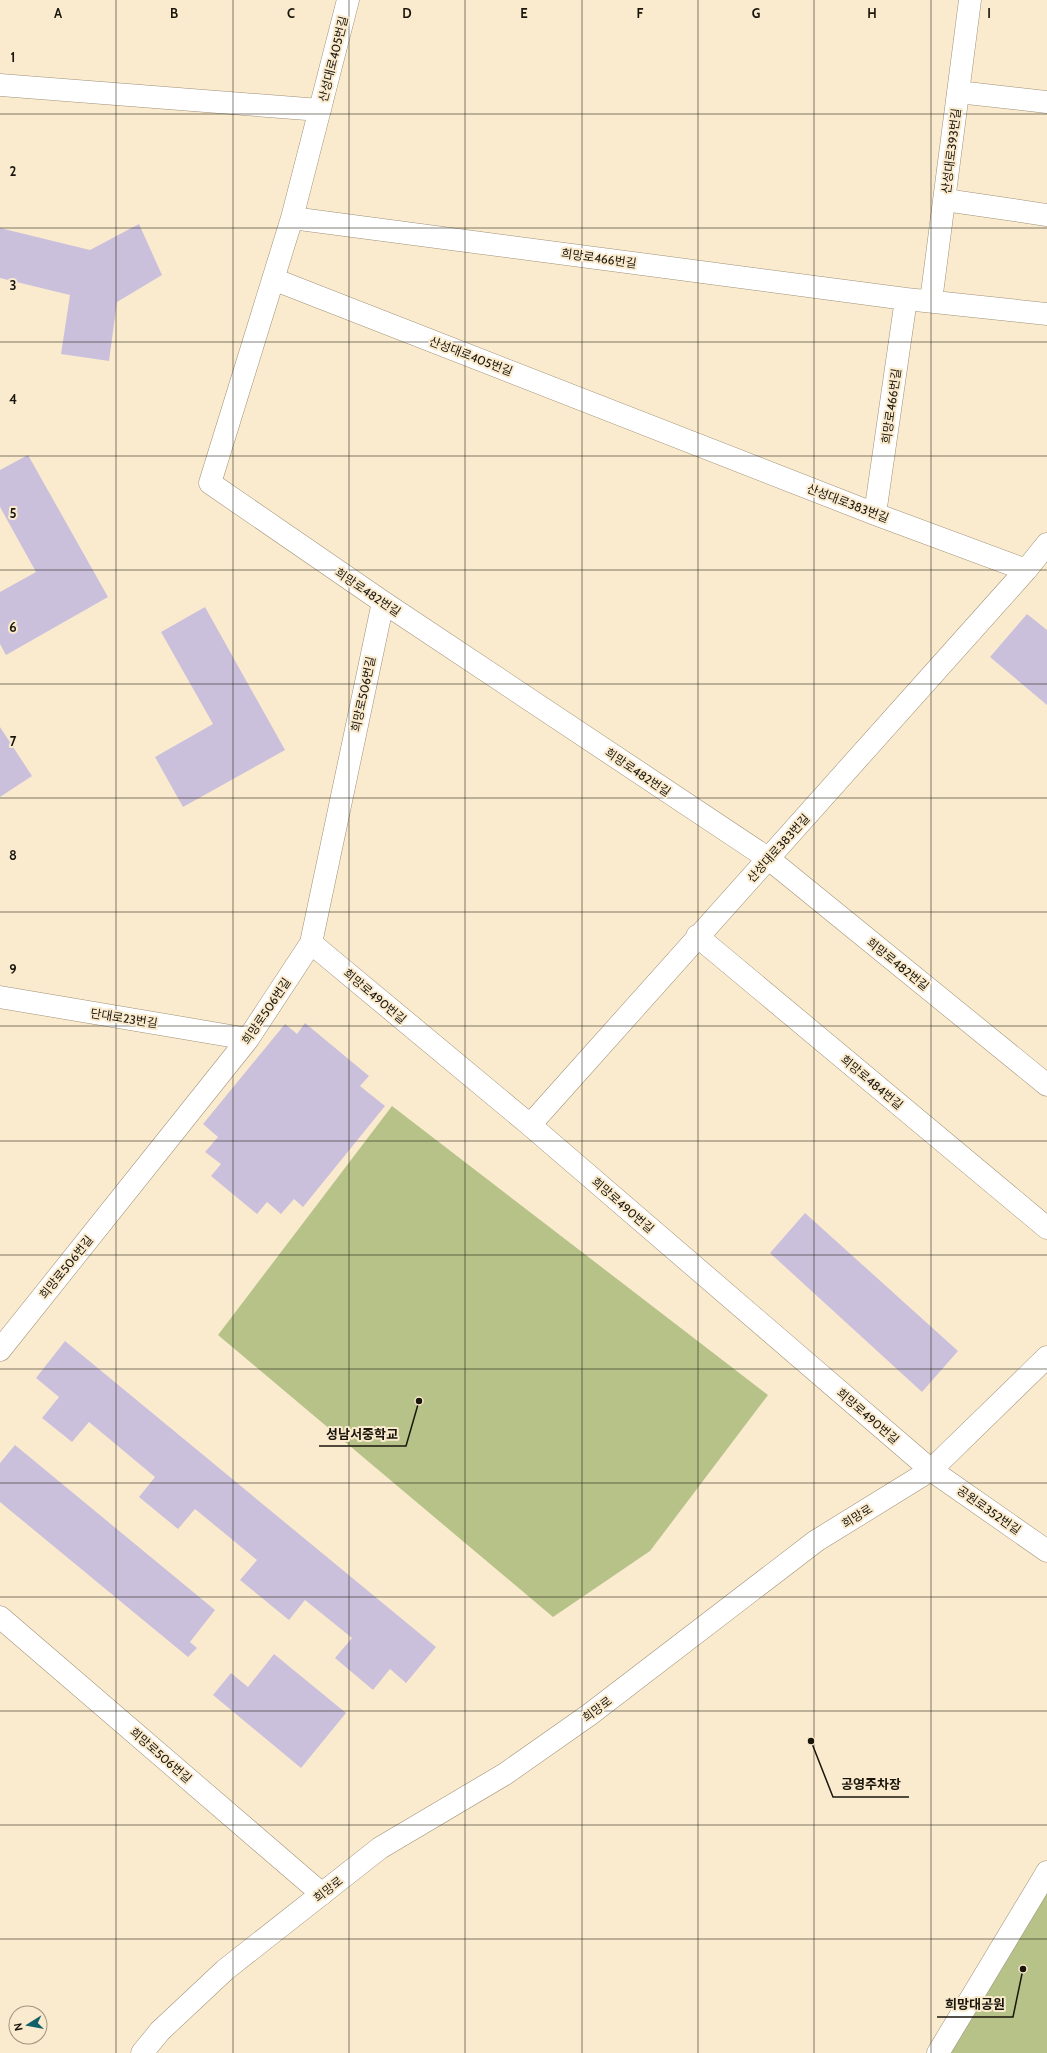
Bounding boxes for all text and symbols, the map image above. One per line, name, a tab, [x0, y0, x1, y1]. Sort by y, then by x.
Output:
text: A	[54, 5, 63, 21]
text: B	[170, 5, 178, 21]
text: C	[287, 5, 295, 21]
text: D	[402, 5, 412, 21]
text: E	[520, 5, 528, 21]
text: F	[637, 5, 644, 21]
text: G	[752, 5, 761, 21]
text: H	[867, 5, 877, 21]
text: I	[987, 5, 991, 21]
street label: 산성대로405번길	[315, 14, 351, 104]
text: 1	[11, 49, 15, 65]
street label: 산성대로393번길	[938, 107, 964, 195]
text: 2	[10, 163, 17, 179]
street label: 희망로466번길	[560, 245, 638, 271]
text: 3	[9, 277, 17, 293]
street label: 산성대로405번길	[427, 333, 515, 379]
street label: 희망로466번길	[878, 367, 904, 445]
text: 4	[9, 391, 17, 407]
street label: 산성대로383번길	[805, 480, 891, 526]
text: 5	[10, 505, 17, 521]
street label: 희망로482번길	[332, 565, 404, 619]
text: 6	[9, 619, 17, 635]
street label: 희망로506번길	[348, 655, 378, 733]
text: 7	[10, 733, 17, 749]
street label: 희망로482번길	[602, 745, 674, 799]
street label: 산성대로383번길	[743, 811, 813, 885]
text: 8	[9, 847, 17, 863]
street label: 희망로482번길	[864, 934, 932, 994]
text: 9	[9, 961, 17, 977]
street label: 희망로490번길	[341, 965, 409, 1027]
street label: 희망로506번길	[238, 975, 294, 1047]
street label: 단대로23번길	[89, 1005, 159, 1031]
street label: 희망로484번길	[838, 1052, 906, 1112]
street label: 희망로490번길	[589, 1174, 657, 1236]
street label: 희망로506번길	[36, 1232, 96, 1302]
street label: 희망로490번길	[834, 1385, 902, 1447]
callout: 성남서중학교	[319, 1421, 406, 1446]
text: 성남서중학교	[326, 1426, 398, 1442]
street label: 공원로352번길	[954, 1482, 1024, 1538]
street label: 희망로	[839, 1501, 875, 1531]
street label: 희망로	[579, 1693, 615, 1725]
street label: 희망로506번길	[127, 1724, 195, 1786]
callout: 공영주차장	[833, 1772, 909, 1797]
text: 공영주차장	[841, 1776, 901, 1792]
street label: 희망로	[310, 1873, 346, 1905]
callout: 희망대공원	[937, 1992, 1013, 2017]
text: 희망대공원	[945, 1996, 1005, 2012]
north arrow	[8, 2005, 48, 2045]
text: N	[11, 2022, 26, 2032]

